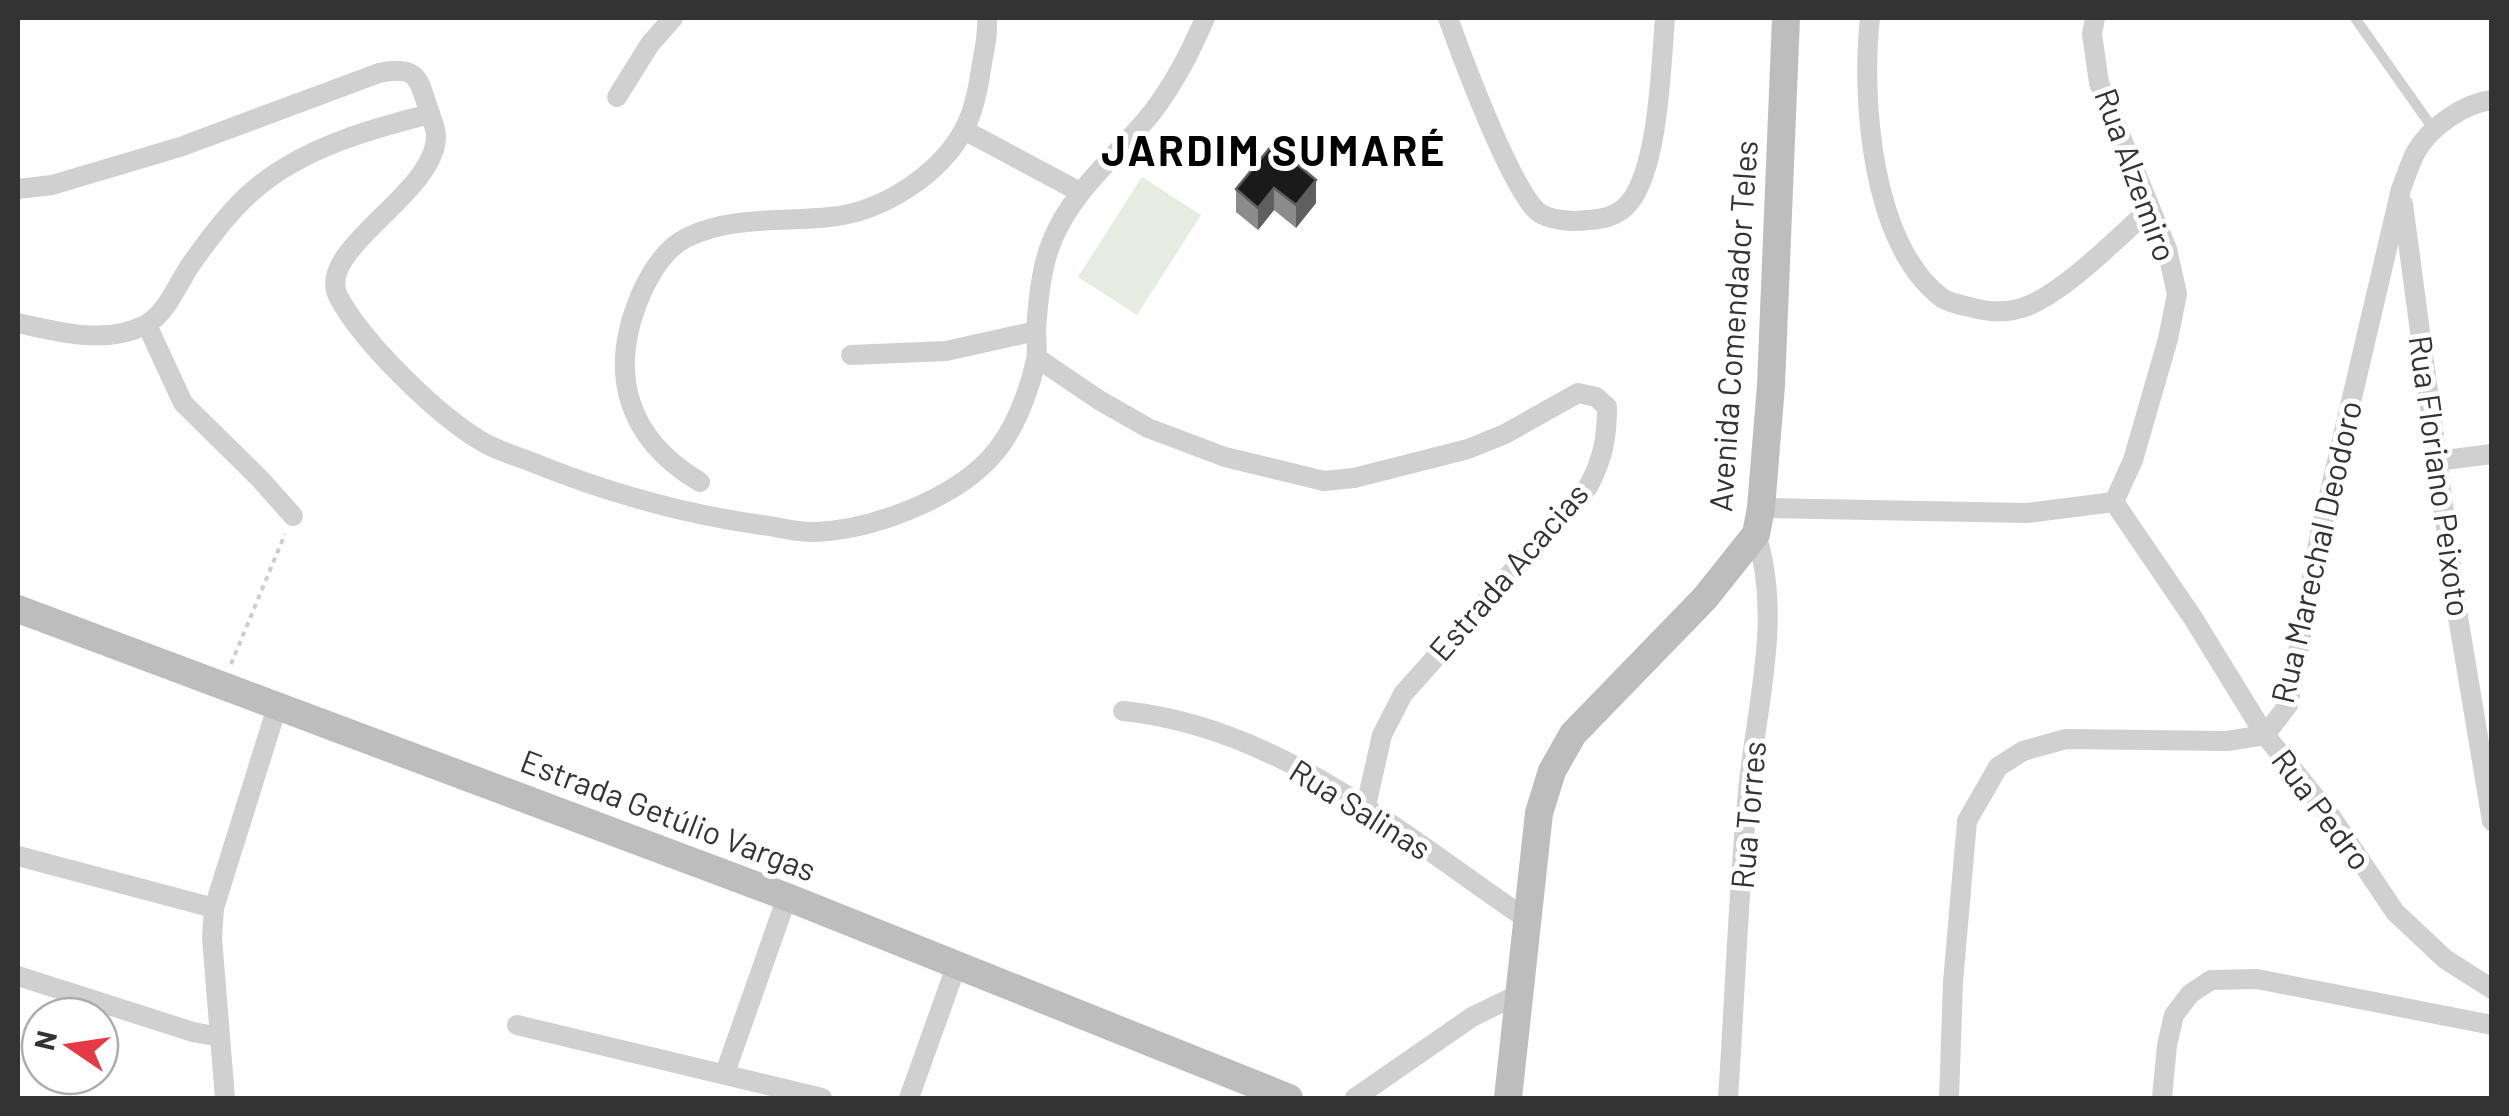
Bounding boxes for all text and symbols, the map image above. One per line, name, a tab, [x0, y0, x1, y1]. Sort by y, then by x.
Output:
street label: Rua Alzemiro	[2088, 83, 2186, 266]
district label: JARDIM SUMARÉ	[1101, 124, 1447, 174]
street label: Avenida Comendador Teles	[1700, 139, 1764, 513]
street label: Rua Floriano Peixoto	[2402, 333, 2480, 619]
street label: Rua Marechal Deodoro	[2262, 397, 2368, 707]
street label: Estrada Acacias	[1420, 474, 1595, 667]
street label: Rua Torres	[1722, 739, 1772, 890]
street label: Estrada Getúlio Vargas	[516, 740, 822, 888]
street label: Rua Pedro	[2265, 741, 2380, 877]
street label: Rua Salinas	[1284, 750, 1439, 867]
north arrow	[20, 996, 120, 1096]
text: N	[26, 1027, 63, 1053]

